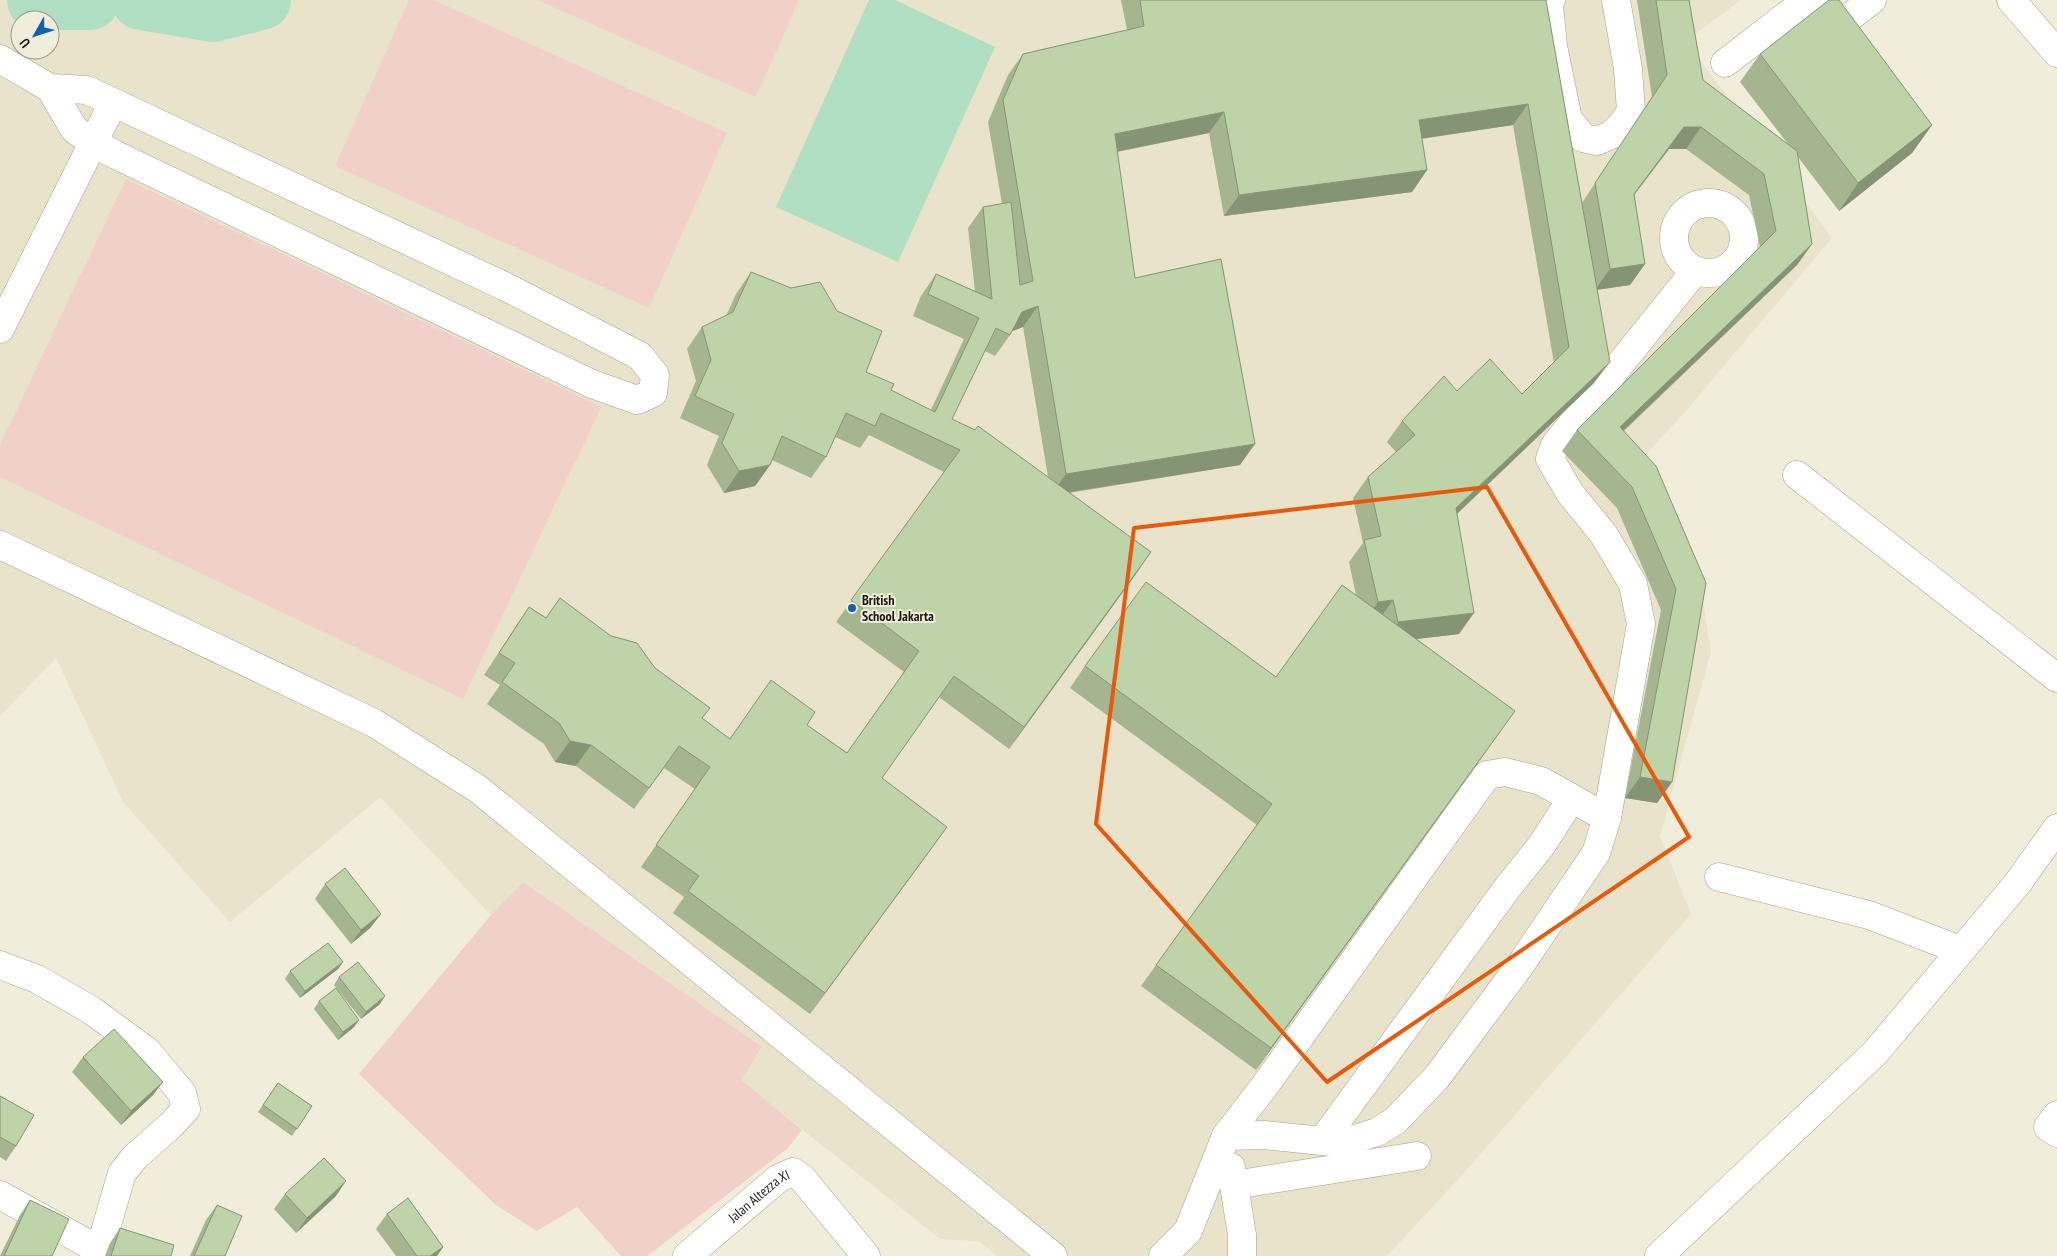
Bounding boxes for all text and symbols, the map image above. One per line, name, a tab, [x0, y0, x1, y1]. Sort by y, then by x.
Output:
north arrow	[10, 10, 60, 60]
text: U	[16, 35, 34, 52]
place label: British School Jakarta	[862, 591, 934, 625]
marker: British School Jakarta	[846, 602, 858, 614]
street label: Jalan Altezza XI	[724, 1166, 792, 1227]

